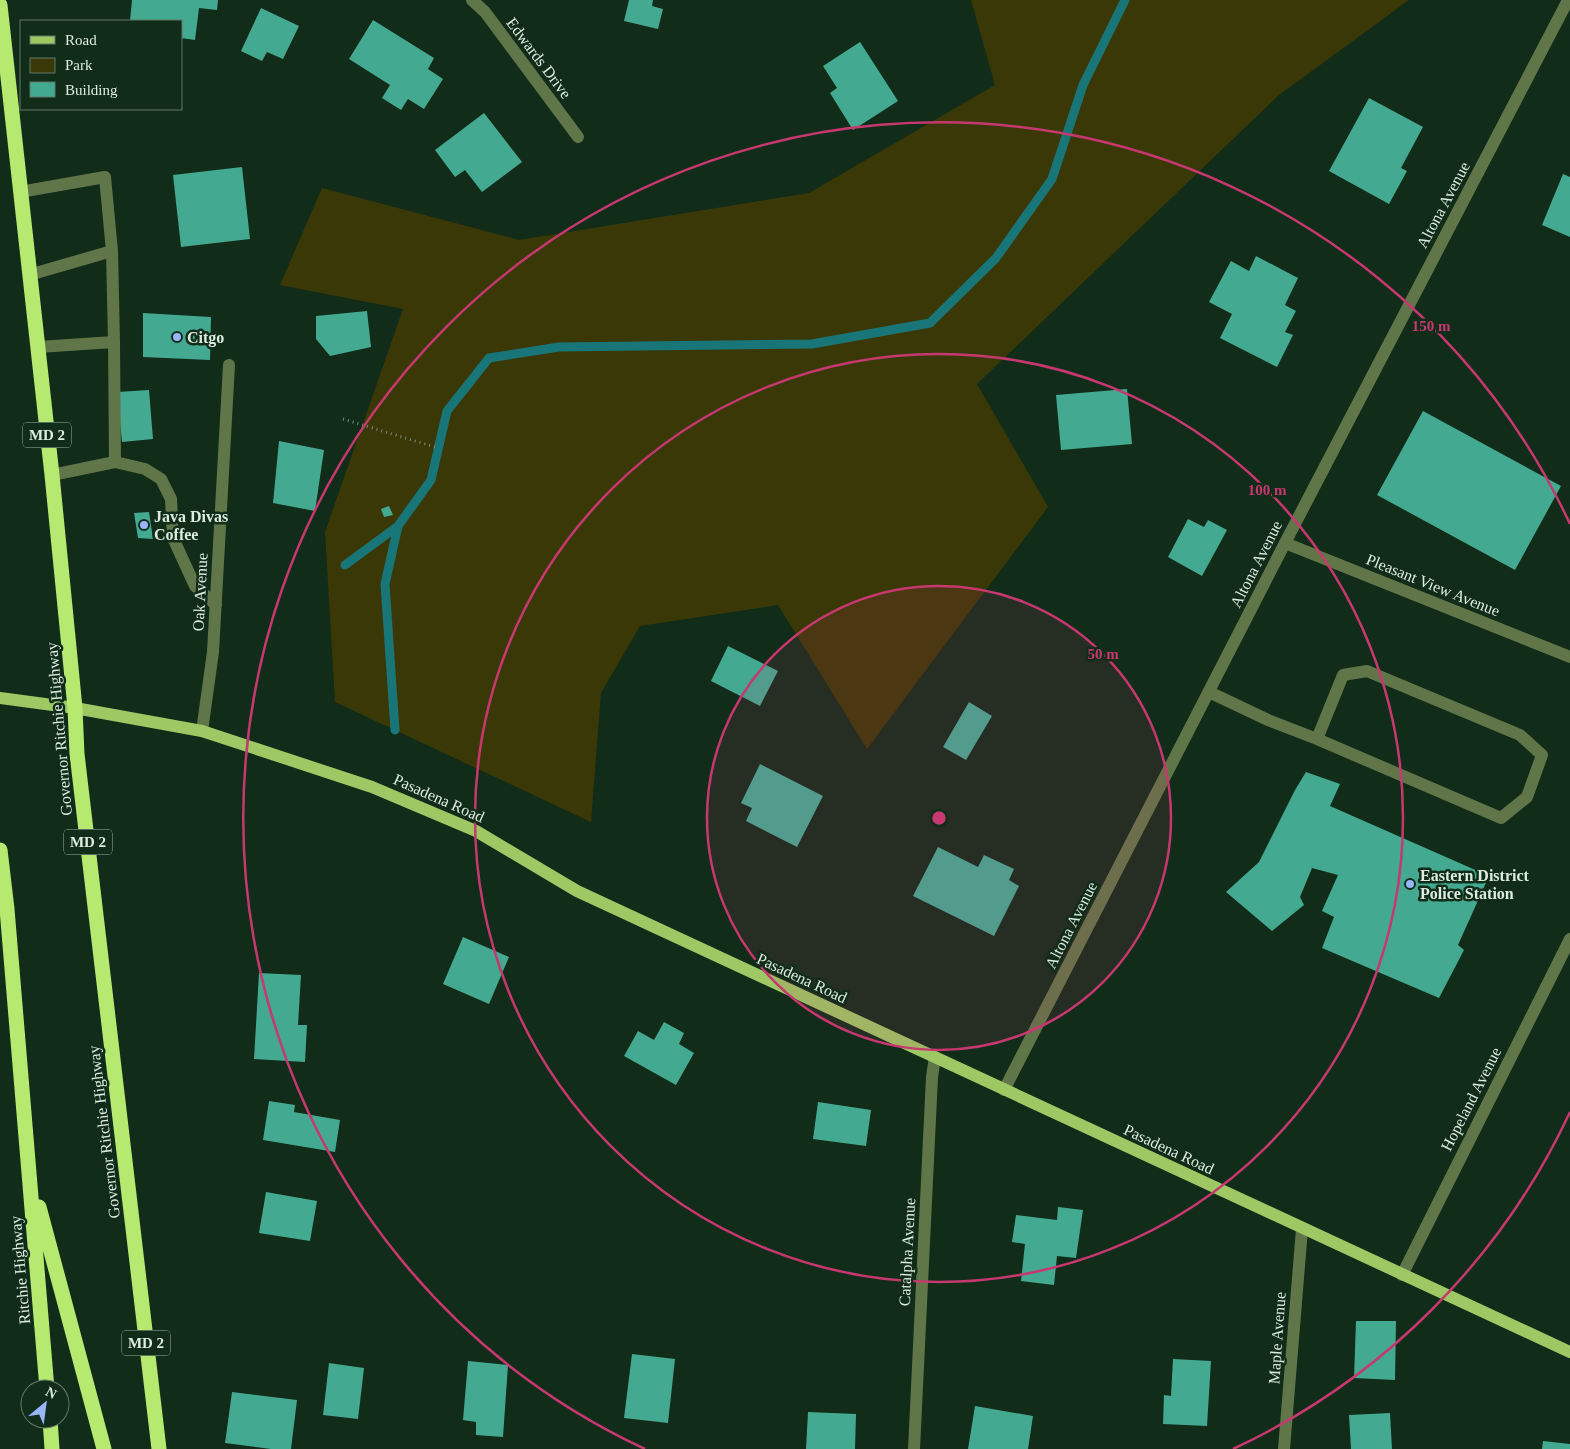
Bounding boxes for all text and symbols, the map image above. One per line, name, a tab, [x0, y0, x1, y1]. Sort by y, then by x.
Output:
street label: Edwards Drive	[503, 14, 575, 102]
legend	[20, 20, 182, 110]
text: Road	[65, 32, 97, 48]
text: Park	[65, 57, 93, 73]
text: Building	[65, 82, 118, 98]
street label: Altona Avenue	[1413, 159, 1473, 251]
text: 150 m	[1412, 318, 1451, 334]
place label: Citgo	[187, 329, 224, 347]
marker: Citgo	[171, 331, 183, 343]
road number: MD 2	[23, 422, 71, 448]
text: 100 m	[1248, 482, 1287, 498]
place label: Java Divas Coffee	[154, 508, 228, 543]
street label: Altona Avenue	[1227, 518, 1285, 610]
marker: Java Divas Coffee	[138, 519, 150, 531]
street label: Pleasant View Avenue	[1364, 550, 1502, 620]
street label: Oak Avenue	[189, 552, 211, 632]
street label: Governor Ritchie Highway	[43, 641, 76, 817]
text: 50 m	[1087, 646, 1119, 662]
street label: Pasadena Road	[391, 770, 487, 826]
centre of rings	[930, 809, 948, 827]
road number: MD 2	[64, 830, 112, 854]
place label: Eastern District Police Station	[1420, 867, 1530, 902]
marker: Eastern District Police Station	[1404, 878, 1416, 890]
street label: Altona Avenue	[1042, 879, 1100, 971]
street label: Pasadena Road	[754, 950, 850, 1006]
street label: Governor Ritchie Highway	[85, 1044, 124, 1219]
street label: Hopeland Avenue	[1438, 1044, 1505, 1154]
street label: Pasadena Road	[1121, 1121, 1217, 1177]
street label: Catalpha Avenue	[896, 1197, 919, 1307]
street label: Ritchie Highway	[7, 1215, 34, 1325]
street label: Maple Avenue	[1265, 1291, 1290, 1385]
road number: MD 2	[122, 1330, 170, 1356]
north arrow	[20, 1379, 70, 1429]
text: N	[43, 1384, 59, 1402]

